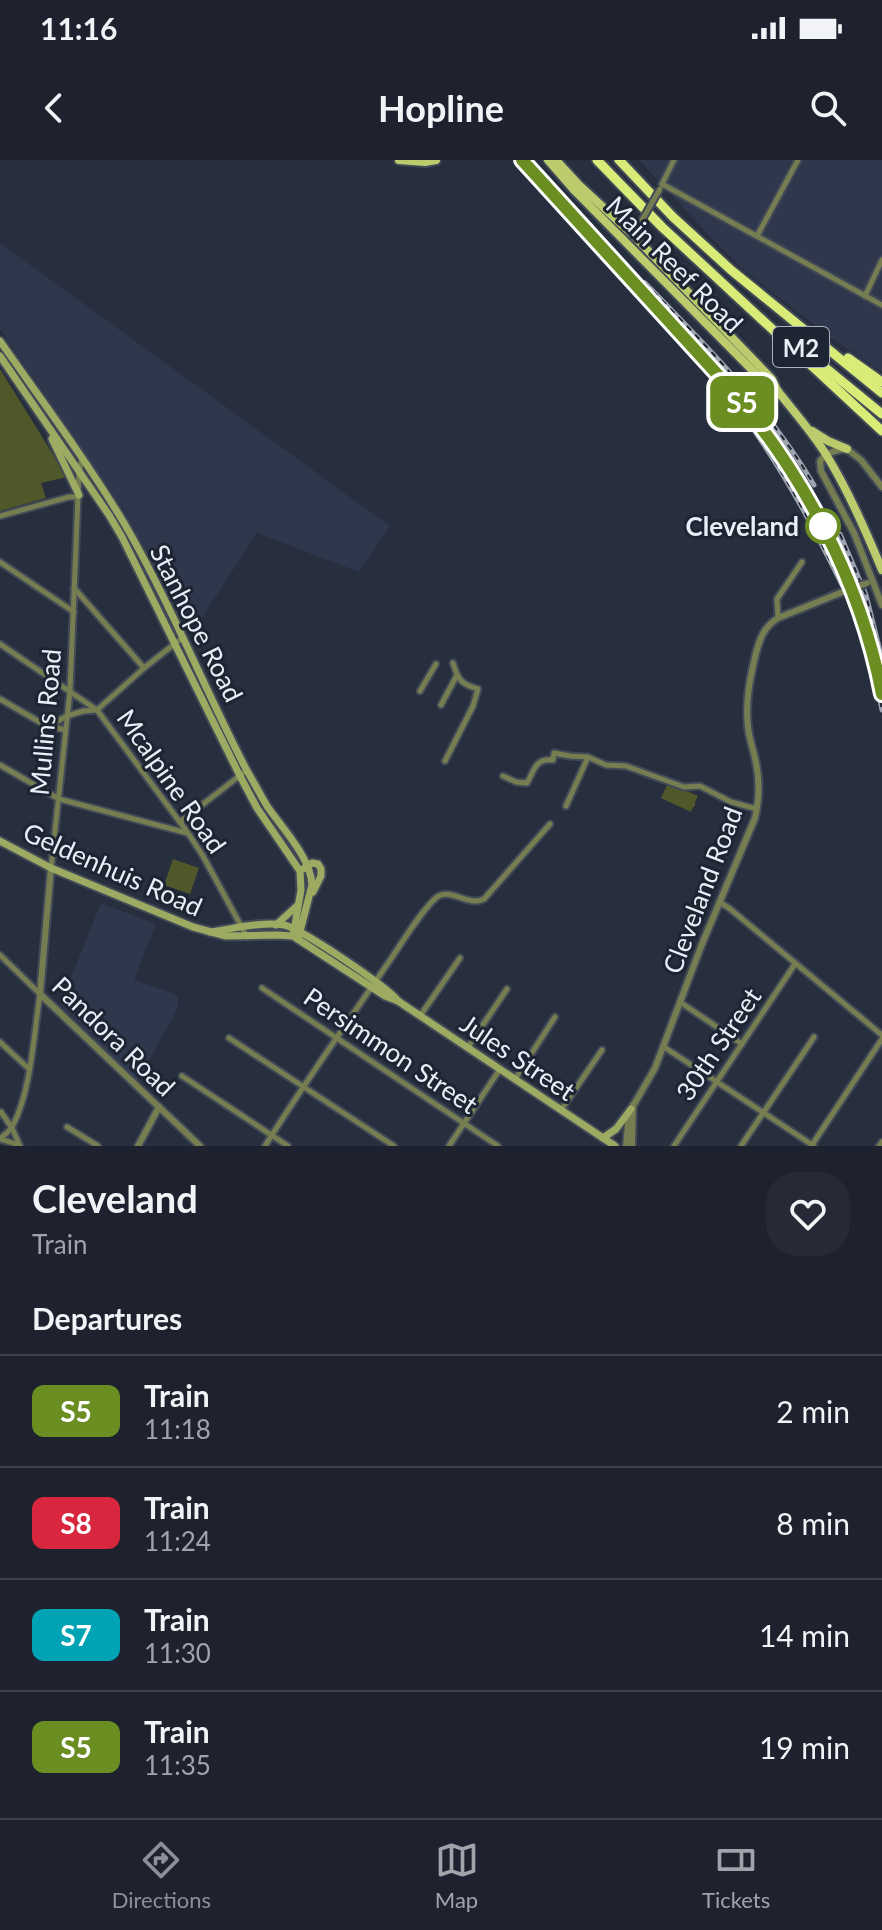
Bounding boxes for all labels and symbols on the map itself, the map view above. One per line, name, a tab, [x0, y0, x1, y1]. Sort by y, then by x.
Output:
street label: Main Reef Road	[600, 189, 750, 339]
road number: M2	[773, 327, 829, 367]
line badge: S5	[706, 376, 778, 428]
marker: Cleveland	[806, 509, 840, 543]
place label: Cleveland	[686, 510, 799, 542]
street label: Stanhope Road	[144, 539, 250, 707]
street label: Mullins Road	[23, 647, 67, 797]
street label: Mcalpine Road	[111, 703, 233, 859]
street label: Cleveland Road	[655, 802, 749, 978]
street label: Geldenhuis Road	[19, 815, 207, 923]
street label: Pandora Road	[46, 969, 182, 1103]
street label: Persimmon Street	[298, 980, 485, 1120]
street label: 30th Street	[669, 981, 768, 1106]
street label: Jules Street	[455, 1007, 582, 1107]

